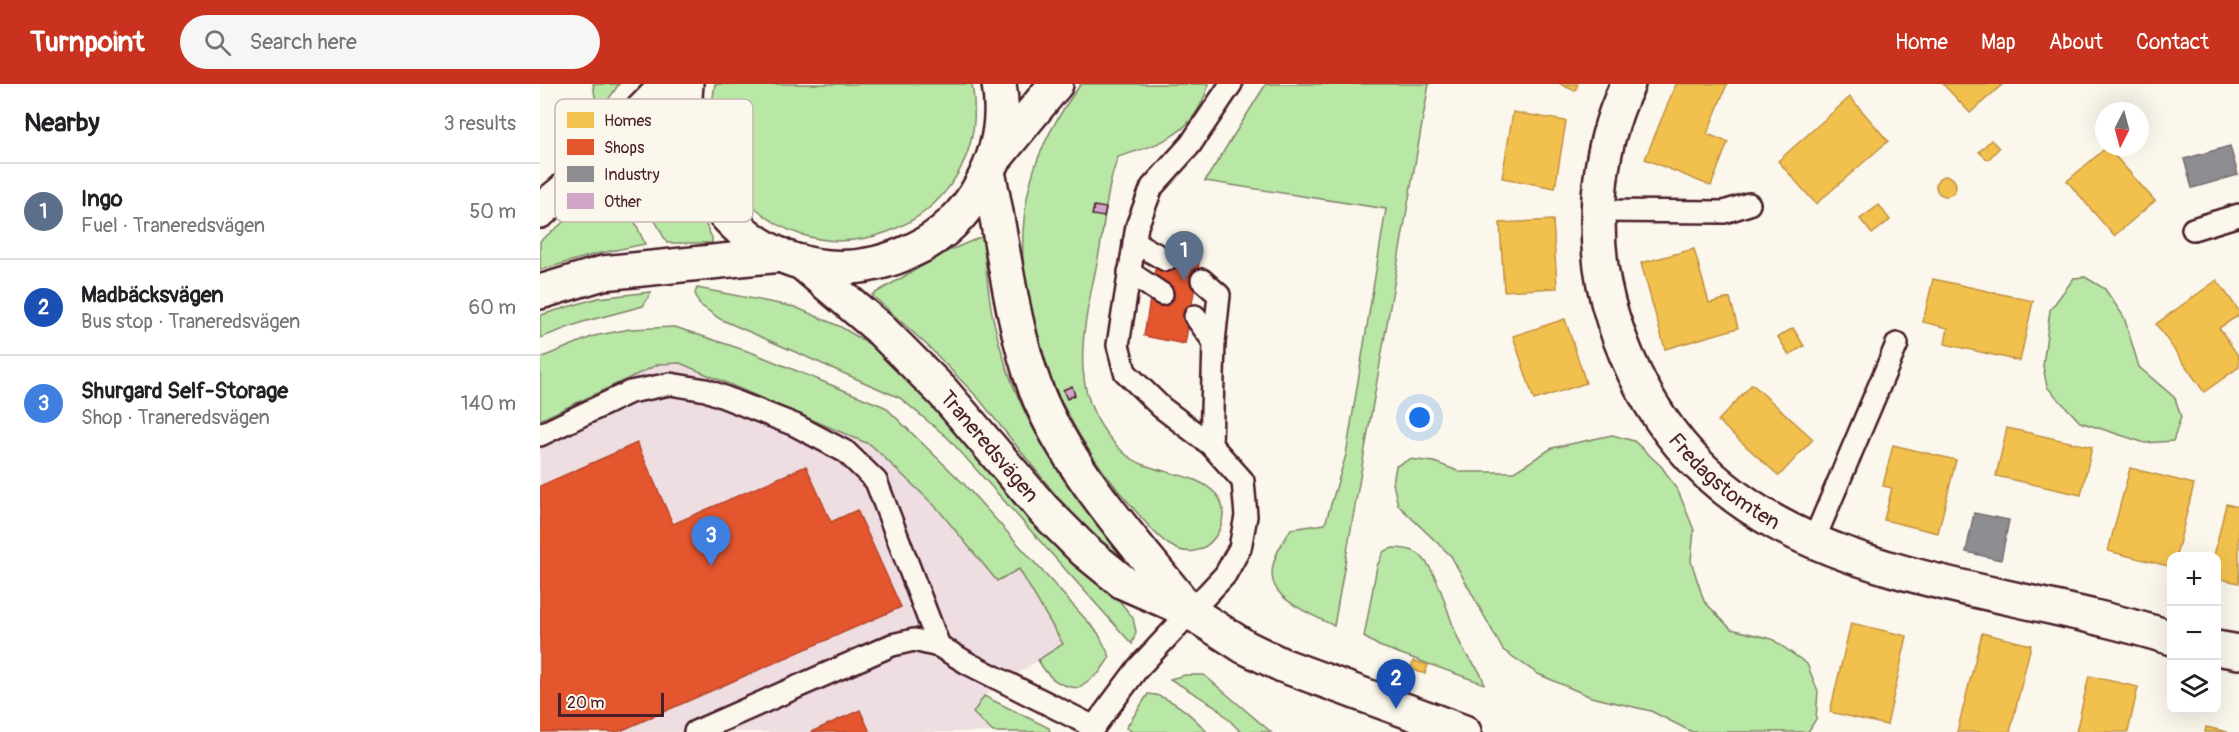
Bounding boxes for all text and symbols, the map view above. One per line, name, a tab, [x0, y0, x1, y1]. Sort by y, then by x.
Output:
search box	[180, 15, 600, 69]
text: Turnpoint	[30, 25, 144, 60]
icon: search	[201, 26, 234, 59]
text: Search here	[249, 28, 357, 56]
text: Home	[1895, 29, 1948, 56]
text: Map	[1981, 29, 2016, 56]
text: About	[2049, 29, 2103, 56]
text: Contact	[2136, 29, 2209, 56]
legend	[555, 99, 753, 222]
north arrow	[2095, 102, 2149, 156]
text: Nearby	[24, 107, 100, 139]
text: 3 results	[444, 111, 516, 136]
text: Homes	[604, 111, 652, 131]
text: Shops	[604, 138, 644, 158]
text: Industry	[604, 165, 660, 185]
text: Ingo	[81, 185, 123, 213]
text: Other	[604, 192, 642, 212]
text: 1	[40, 199, 47, 224]
text: 50 m	[469, 199, 516, 224]
text: Fuel · Traneredsvägen	[81, 213, 265, 238]
pin: 1	[1164, 232, 1204, 281]
text: Madbäcksvägen	[81, 281, 224, 309]
text: 2	[38, 295, 49, 320]
text: 60 m	[469, 295, 516, 320]
text: Bus stop · Traneredsvägen	[81, 309, 300, 334]
text: Shurgard Self-Storage	[81, 377, 288, 405]
street label: Traneredsvägen	[934, 385, 1044, 508]
text: 3	[38, 391, 49, 416]
text: 140 m	[461, 391, 516, 416]
your location	[1405, 403, 1434, 432]
text: Shop · Traneredsvägen	[81, 405, 270, 430]
street label: Fredagstomten	[1662, 428, 1785, 536]
pin: 3	[692, 516, 730, 566]
map controls	[2167, 552, 2221, 714]
button: +	[2167, 552, 2221, 606]
button: −	[2167, 606, 2221, 660]
pin: 2	[1376, 660, 1416, 709]
button: layers	[2167, 660, 2221, 714]
scale bar	[558, 690, 664, 718]
text: 20 m	[567, 693, 605, 713]

